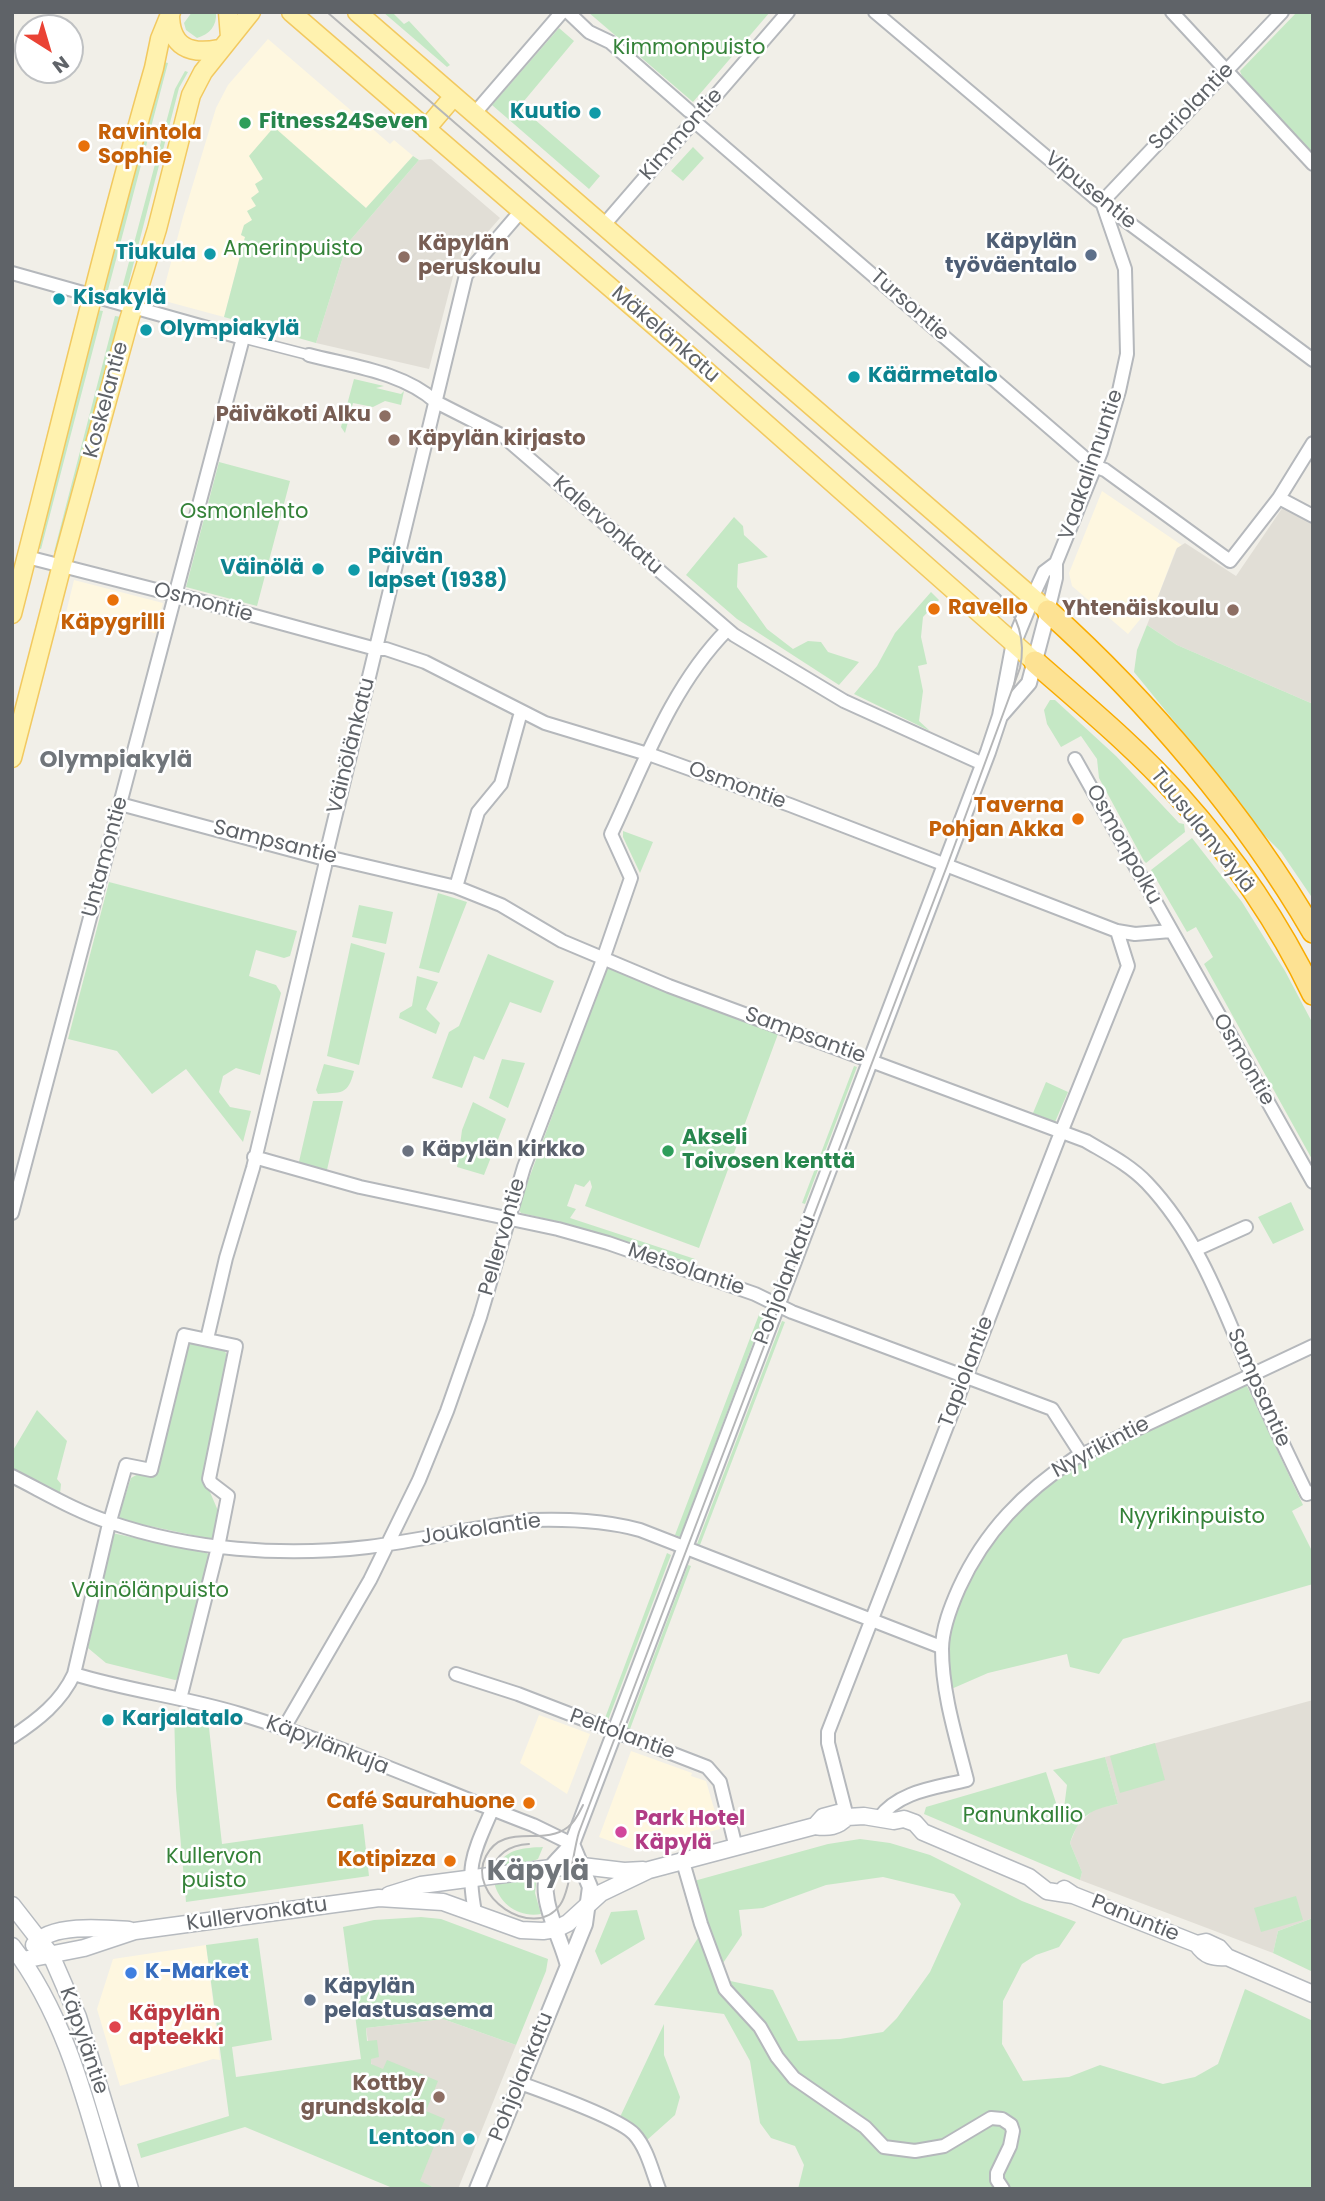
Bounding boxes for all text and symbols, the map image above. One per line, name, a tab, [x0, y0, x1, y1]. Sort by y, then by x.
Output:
north arrow	[14, 14, 84, 84]
park label: Kimmonpuisto	[613, 36, 765, 62]
text: N	[47, 49, 75, 80]
street label: Sariolantie	[1144, 58, 1240, 156]
street label: Kimmontie	[635, 84, 729, 186]
place label: Kuutio	[510, 100, 581, 126]
marker: Kuutio	[587, 105, 603, 121]
place label: Fitness24Seven	[259, 110, 428, 136]
marker: Fitness24Seven	[237, 115, 253, 131]
place label: Ravintola Sophie	[98, 121, 202, 171]
marker: Ravintola Sophie	[76, 138, 92, 154]
street label: Vipusentie	[1039, 147, 1141, 235]
place label: Käpylän työväentalo	[945, 230, 1077, 280]
place label: Käpylän peruskoulu	[418, 232, 541, 282]
park label: Amerinpuisto	[223, 237, 363, 263]
place label: Tiukula	[116, 241, 196, 267]
marker: Tiukula	[202, 246, 218, 262]
marker: Käpylän työväentalo	[1083, 247, 1099, 263]
marker: Käpylän peruskoulu	[396, 249, 412, 265]
street label: Tursontie	[864, 265, 954, 347]
street label: Mäkelänkatu	[606, 281, 724, 389]
place label: Kisakylä	[73, 286, 167, 312]
marker: Kisakylä	[51, 291, 67, 307]
place label: Olympiakylä	[160, 317, 300, 343]
marker: Olympiakylä	[138, 322, 154, 338]
street label: Koskelantie	[79, 339, 135, 461]
place label: Käärmetalo	[868, 364, 998, 390]
marker: Käärmetalo	[846, 369, 862, 385]
street label: Vaakalinnuntie	[1054, 386, 1130, 544]
place label: Päiväkoti Alku	[216, 403, 371, 429]
marker: Päiväkoti Alku	[377, 408, 393, 424]
place label: Käpylän kirjasto	[408, 427, 586, 453]
marker: Käpylän kirjasto	[386, 432, 402, 448]
street label: Kalervonkatu	[547, 471, 667, 581]
park label: Osmonlehto	[180, 500, 308, 526]
place label: Päivän lapset (1938)	[368, 545, 508, 595]
place label: Väinölä	[220, 556, 304, 582]
marker: Väinölä	[310, 561, 326, 577]
marker: Päivän lapset (1938)	[346, 562, 362, 578]
street label: Osmontie	[151, 578, 255, 628]
marker: Käpygrilli	[105, 592, 121, 608]
place label: Ravello	[948, 596, 1028, 622]
place label: Yhtenäiskoulu	[1062, 597, 1219, 623]
marker: Ravello	[926, 601, 942, 617]
marker: Yhtenäiskoulu	[1225, 602, 1241, 618]
place label: Käpygrilli	[61, 611, 165, 637]
street label: Väinölänkatu	[323, 675, 381, 817]
district label: Olympiakylä	[40, 747, 192, 775]
street label: Osmontie	[685, 757, 789, 815]
street label: Tuusulanväylä	[1144, 764, 1260, 898]
street label: Osmonpolku	[1080, 781, 1166, 909]
street label: Untamontie	[78, 794, 134, 920]
place label: Taverna Pohjan Akka	[929, 794, 1064, 844]
marker: Taverna Pohjan Akka	[1070, 811, 1086, 827]
street label: Sampsantie	[210, 815, 340, 871]
street label: Sampsantie	[741, 1002, 869, 1070]
street label: Osmontie	[1207, 1010, 1279, 1110]
place label: Akseli Toivosen kenttä	[682, 1126, 855, 1176]
place label: Käpylän kirkko	[422, 1138, 585, 1164]
marker: Käpylän kirkko	[400, 1143, 416, 1159]
marker: Akseli Toivosen kenttä	[660, 1143, 676, 1159]
street label: Pellervontie	[474, 1175, 532, 1299]
street label: Pohjolankatu	[750, 1212, 822, 1348]
street label: Metsolantie	[624, 1238, 748, 1302]
street label: Tapiolantie	[934, 1313, 1000, 1431]
street label: Sampsantie	[1221, 1325, 1295, 1451]
street label: Nyyrikintie	[1048, 1412, 1154, 1484]
park label: Nyyrikinpuisto	[1119, 1505, 1265, 1531]
street label: Joukolantie	[419, 1509, 543, 1551]
park label: Väinölänpuisto	[71, 1579, 229, 1605]
street label: Peltolantie	[566, 1704, 678, 1766]
place label: Karjalatalo	[122, 1707, 243, 1733]
street label: Käpylänkuja	[262, 1711, 392, 1781]
marker: Karjalatalo	[100, 1712, 116, 1728]
place label: Café Saurahuone	[326, 1790, 515, 1816]
marker: Café Saurahuone	[521, 1795, 537, 1811]
park label: Panunkallio	[963, 1804, 1083, 1830]
place label: Park Hotel Käpylä	[635, 1807, 745, 1857]
marker: Park Hotel Käpylä	[613, 1824, 629, 1840]
park label: Kullervon puisto	[166, 1845, 262, 1895]
place label: Kotipizza	[338, 1848, 436, 1874]
marker: Kotipizza	[442, 1853, 458, 1869]
district label: Käpylä	[487, 1856, 589, 1890]
street label: Panuntie	[1087, 1890, 1183, 1948]
street label: Kullervonkatu	[185, 1893, 329, 1937]
place label: K-Market	[145, 1960, 249, 1986]
marker: K-Market	[123, 1965, 139, 1981]
place label: Käpylän pelastusasema	[324, 1975, 493, 2025]
street label: Käpyläntie	[53, 1984, 113, 2098]
marker: Käpylän pelastusasema	[302, 1992, 318, 2008]
place label: Käpylän apteekki	[129, 2002, 224, 2052]
street label: Pohjolankatu	[485, 2009, 559, 2145]
marker: Käpylän apteekki	[107, 2019, 123, 2035]
place label: Kottby grundskola	[301, 2072, 425, 2122]
marker: Kottby grundskola	[431, 2089, 447, 2105]
place label: Lentoon	[368, 2126, 455, 2152]
marker: Lentoon	[461, 2131, 477, 2147]

